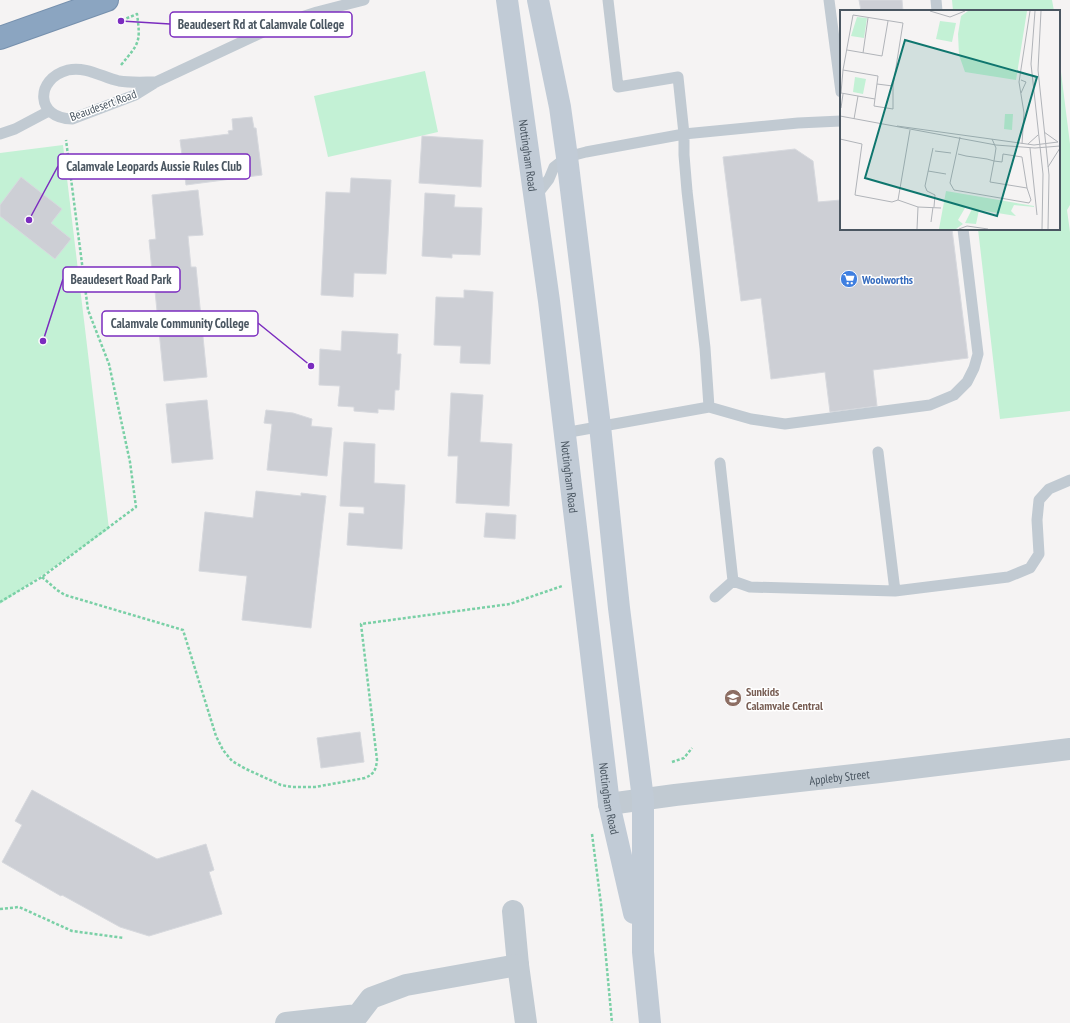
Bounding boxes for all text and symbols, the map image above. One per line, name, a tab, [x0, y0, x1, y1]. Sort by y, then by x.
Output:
inset map	[840, 10, 1060, 230]
callout: Beaudesert Rd at Calamvale College	[170, 12, 352, 37]
text: Beaudesert Rd at Calamvale College	[178, 16, 345, 33]
street label: Beaudesert Road	[68, 86, 138, 124]
street label: Nottingham Road	[516, 119, 541, 192]
callout: Calamvale Leopards Aussie Rules Club	[58, 154, 250, 179]
text: Calamvale Leopards Aussie Rules Club	[66, 158, 242, 175]
callout: Beaudesert Road Park	[63, 267, 180, 292]
supermarket icon: Woolworths	[839, 269, 859, 289]
text: Beaudesert Road Park	[70, 271, 172, 288]
place label: Woolworths	[861, 272, 913, 287]
callout: Calamvale Community College	[102, 311, 258, 336]
text: Calamvale Community College	[111, 315, 250, 332]
street label: Nottingham Road	[558, 440, 582, 514]
place label: Sunkids Calamvale Central	[746, 684, 823, 713]
school or university icon: Sunkids Calamvale Central	[723, 688, 743, 708]
street label: Nottingham Road	[597, 762, 623, 836]
street label: Appleby Street	[808, 766, 871, 787]

